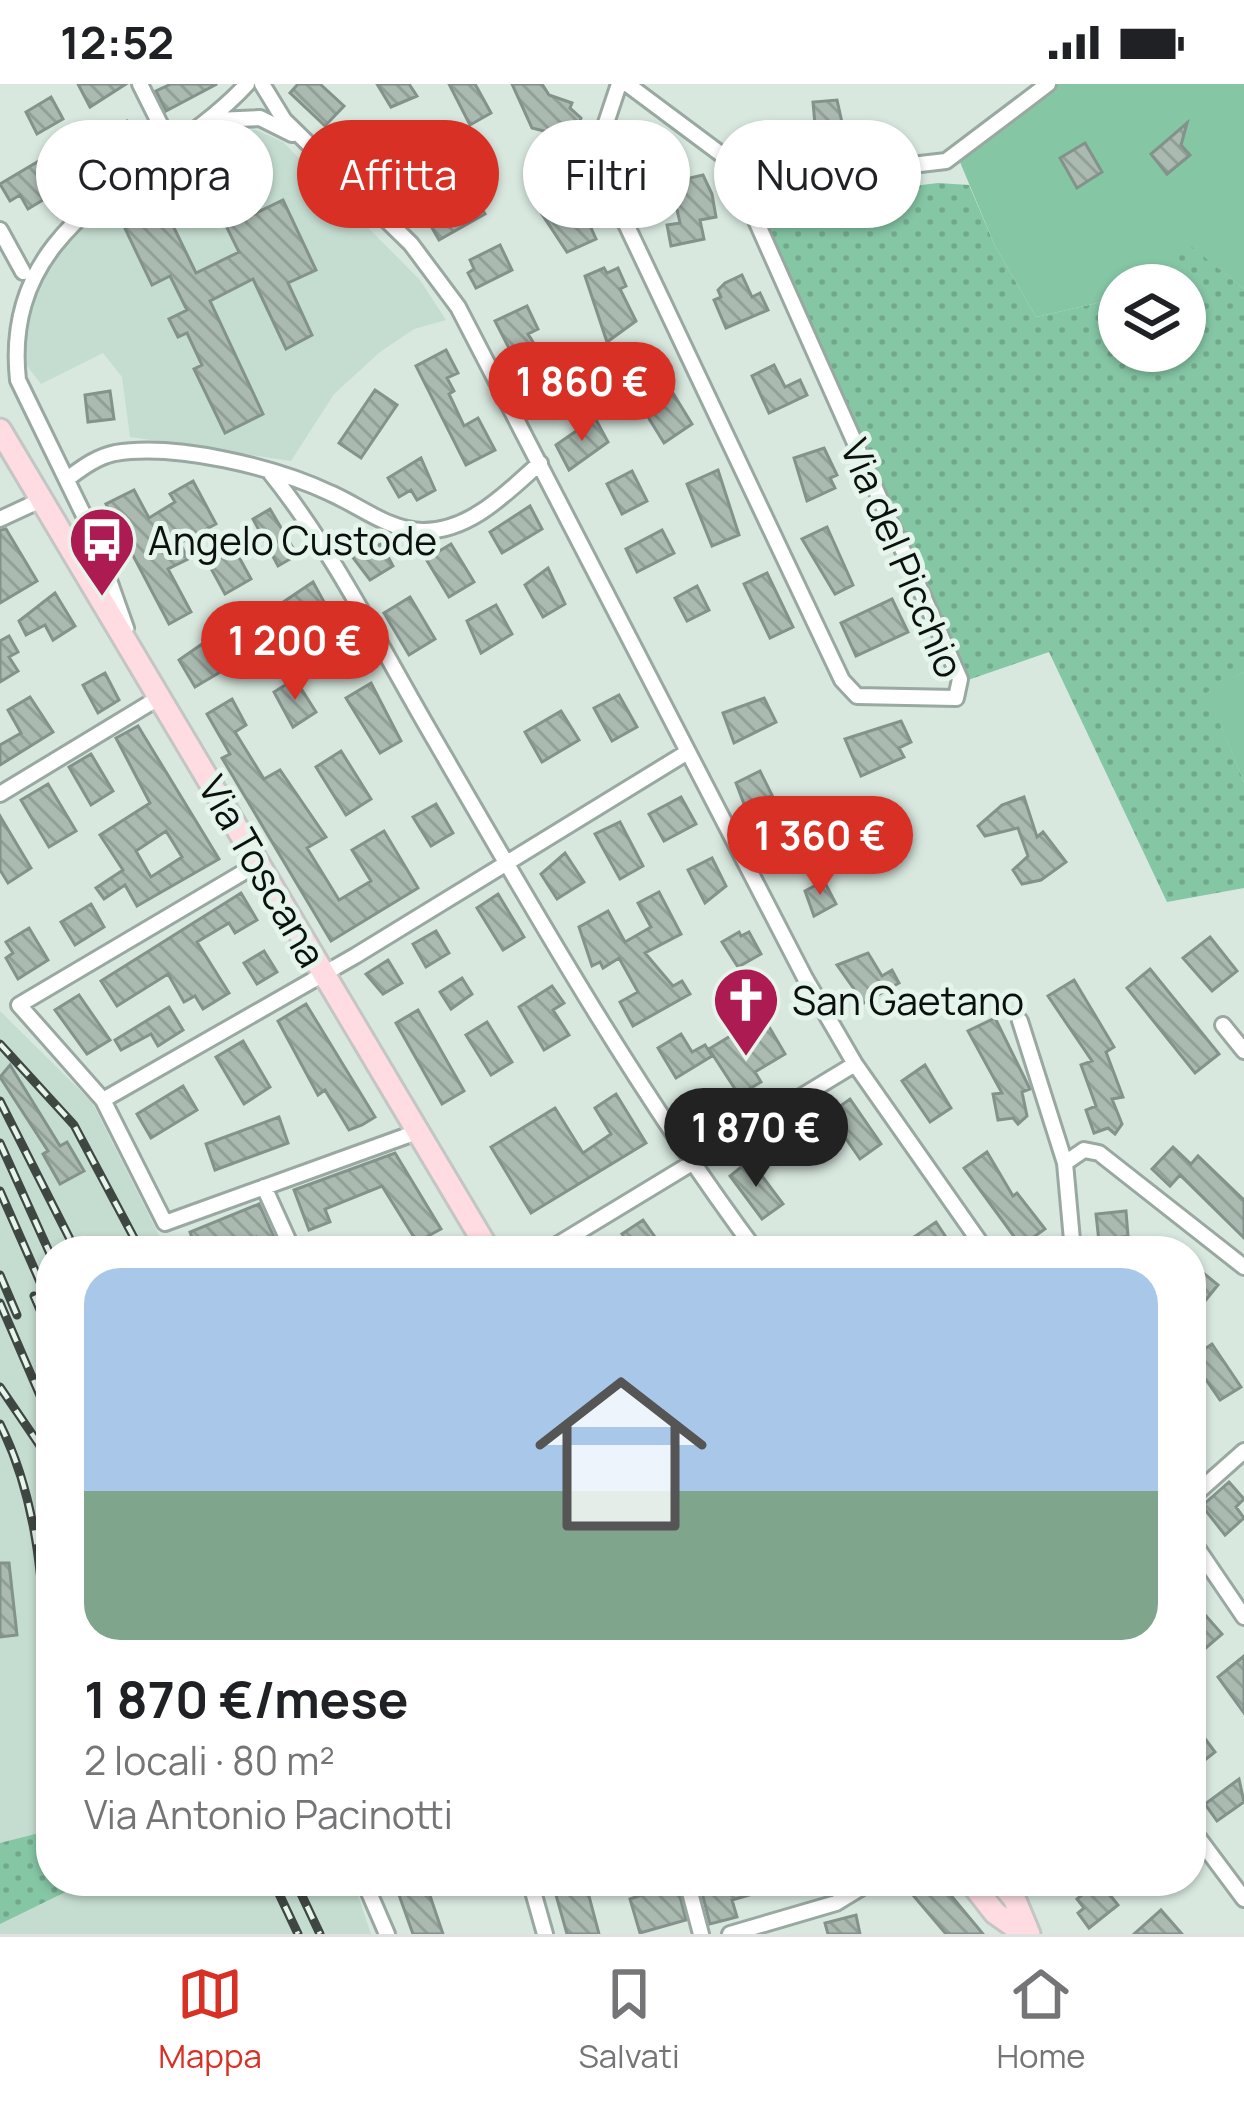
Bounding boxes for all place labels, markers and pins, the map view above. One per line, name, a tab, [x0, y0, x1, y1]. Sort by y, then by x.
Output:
pin: 1 860 €	[471, 342, 693, 444]
bus stop icon: Angelo Custode	[67, 505, 137, 599]
place label: Angelo Custode	[148, 513, 437, 567]
pin: 1 200 €	[184, 601, 406, 703]
pin: 1 360 €	[709, 796, 931, 898]
church icon: San Gaetano	[711, 965, 781, 1059]
place label: San Gaetano	[792, 973, 1024, 1027]
pin: 1 870 €	[645, 1088, 867, 1190]

